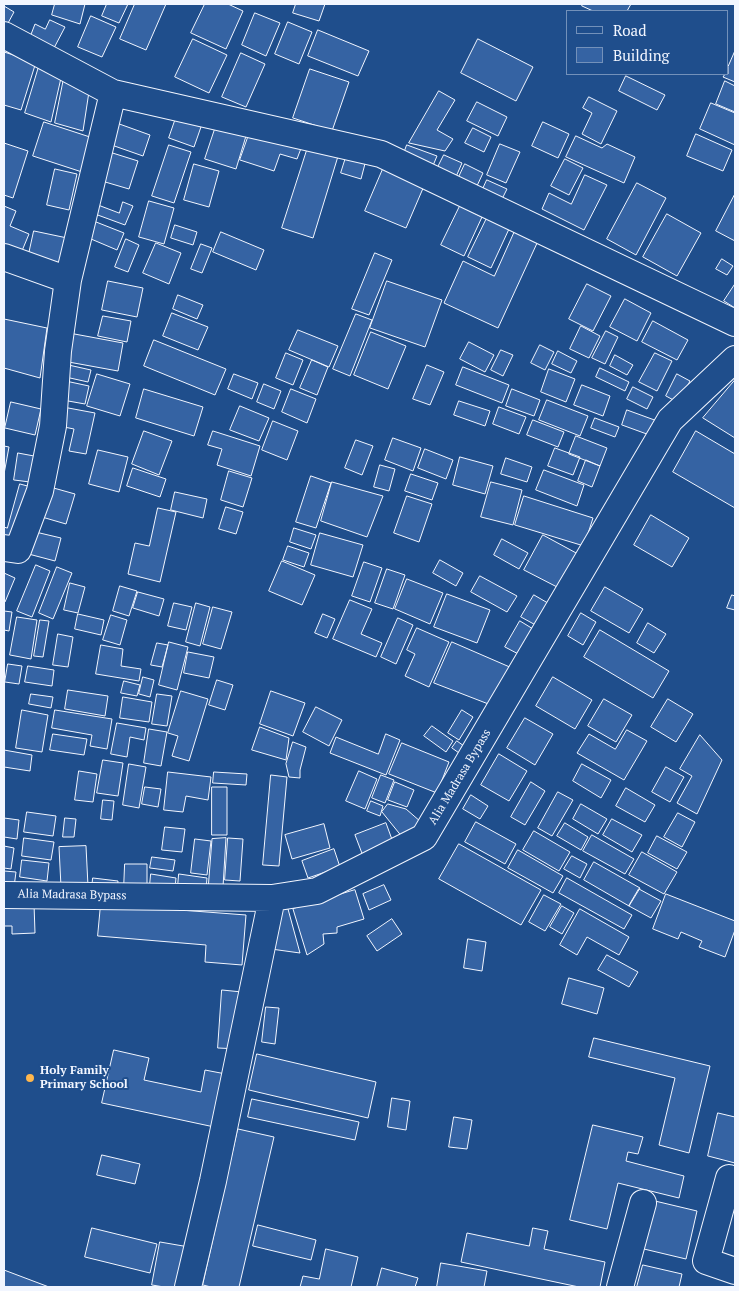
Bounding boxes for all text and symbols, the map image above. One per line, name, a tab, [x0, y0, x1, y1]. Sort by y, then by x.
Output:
legend	[566, 10, 729, 75]
text: Road	[613, 20, 646, 40]
text: Building	[613, 45, 670, 65]
street label: Alia Madrasa Bypass	[426, 727, 494, 827]
street label: Alia Madrasa Bypass	[17, 887, 127, 903]
place label: Holy Family Primary School	[40, 1064, 128, 1092]
marker: Holy Family Primary School	[24, 1072, 36, 1084]

